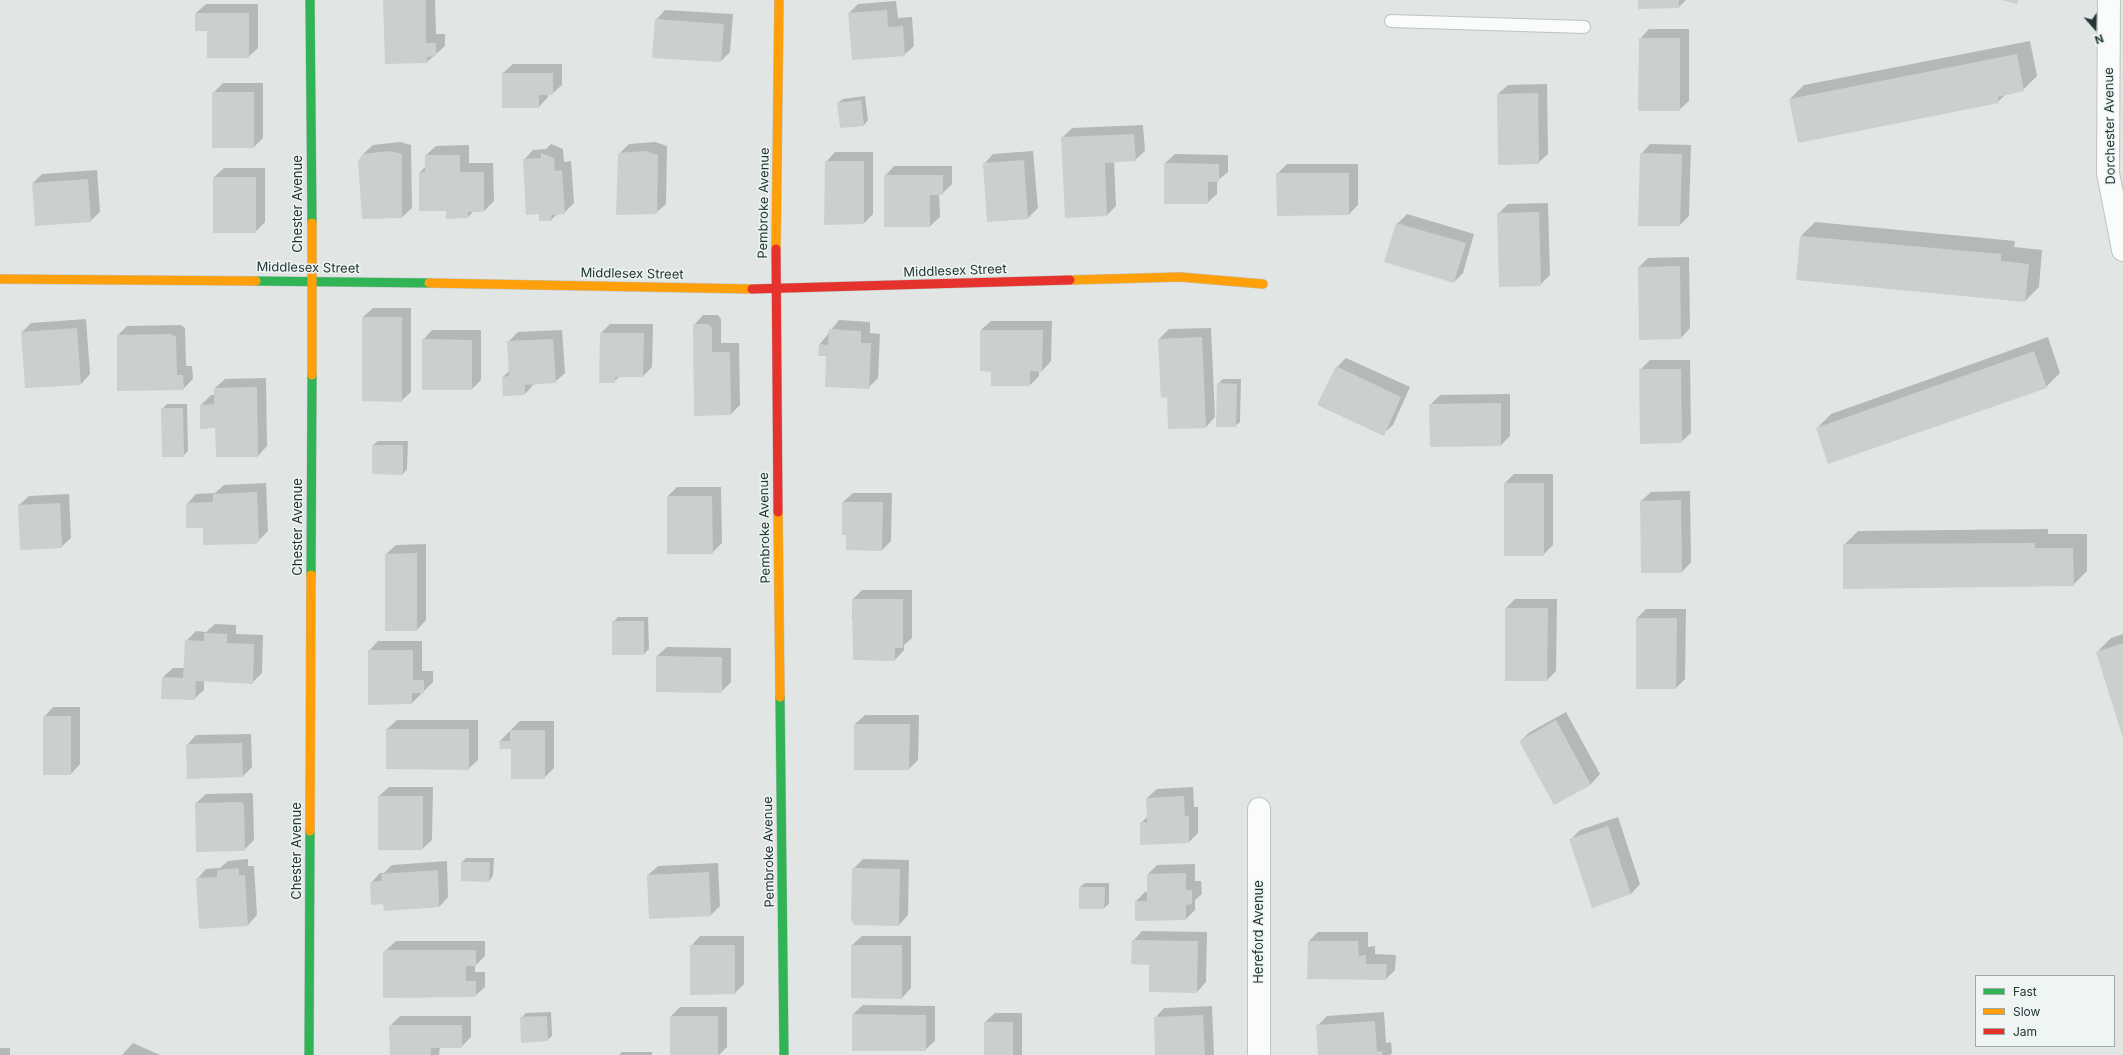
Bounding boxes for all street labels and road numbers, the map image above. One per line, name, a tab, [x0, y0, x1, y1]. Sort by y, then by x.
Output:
street label: Dorchester Avenue	[2101, 67, 2119, 185]
street label: Pembroke Avenue	[755, 147, 773, 259]
street label: Chester Avenue	[290, 155, 306, 253]
street label: Middlesex Street	[256, 259, 360, 277]
street label: Middlesex Street	[903, 261, 1007, 281]
street label: Middlesex Street	[580, 265, 684, 283]
street label: Pembroke Avenue	[756, 472, 774, 584]
street label: Chester Avenue	[290, 478, 306, 576]
street label: Pembroke Avenue	[760, 796, 778, 908]
street label: Chester Avenue	[289, 802, 305, 900]
street label: Hereford Avenue	[1251, 880, 1267, 984]

